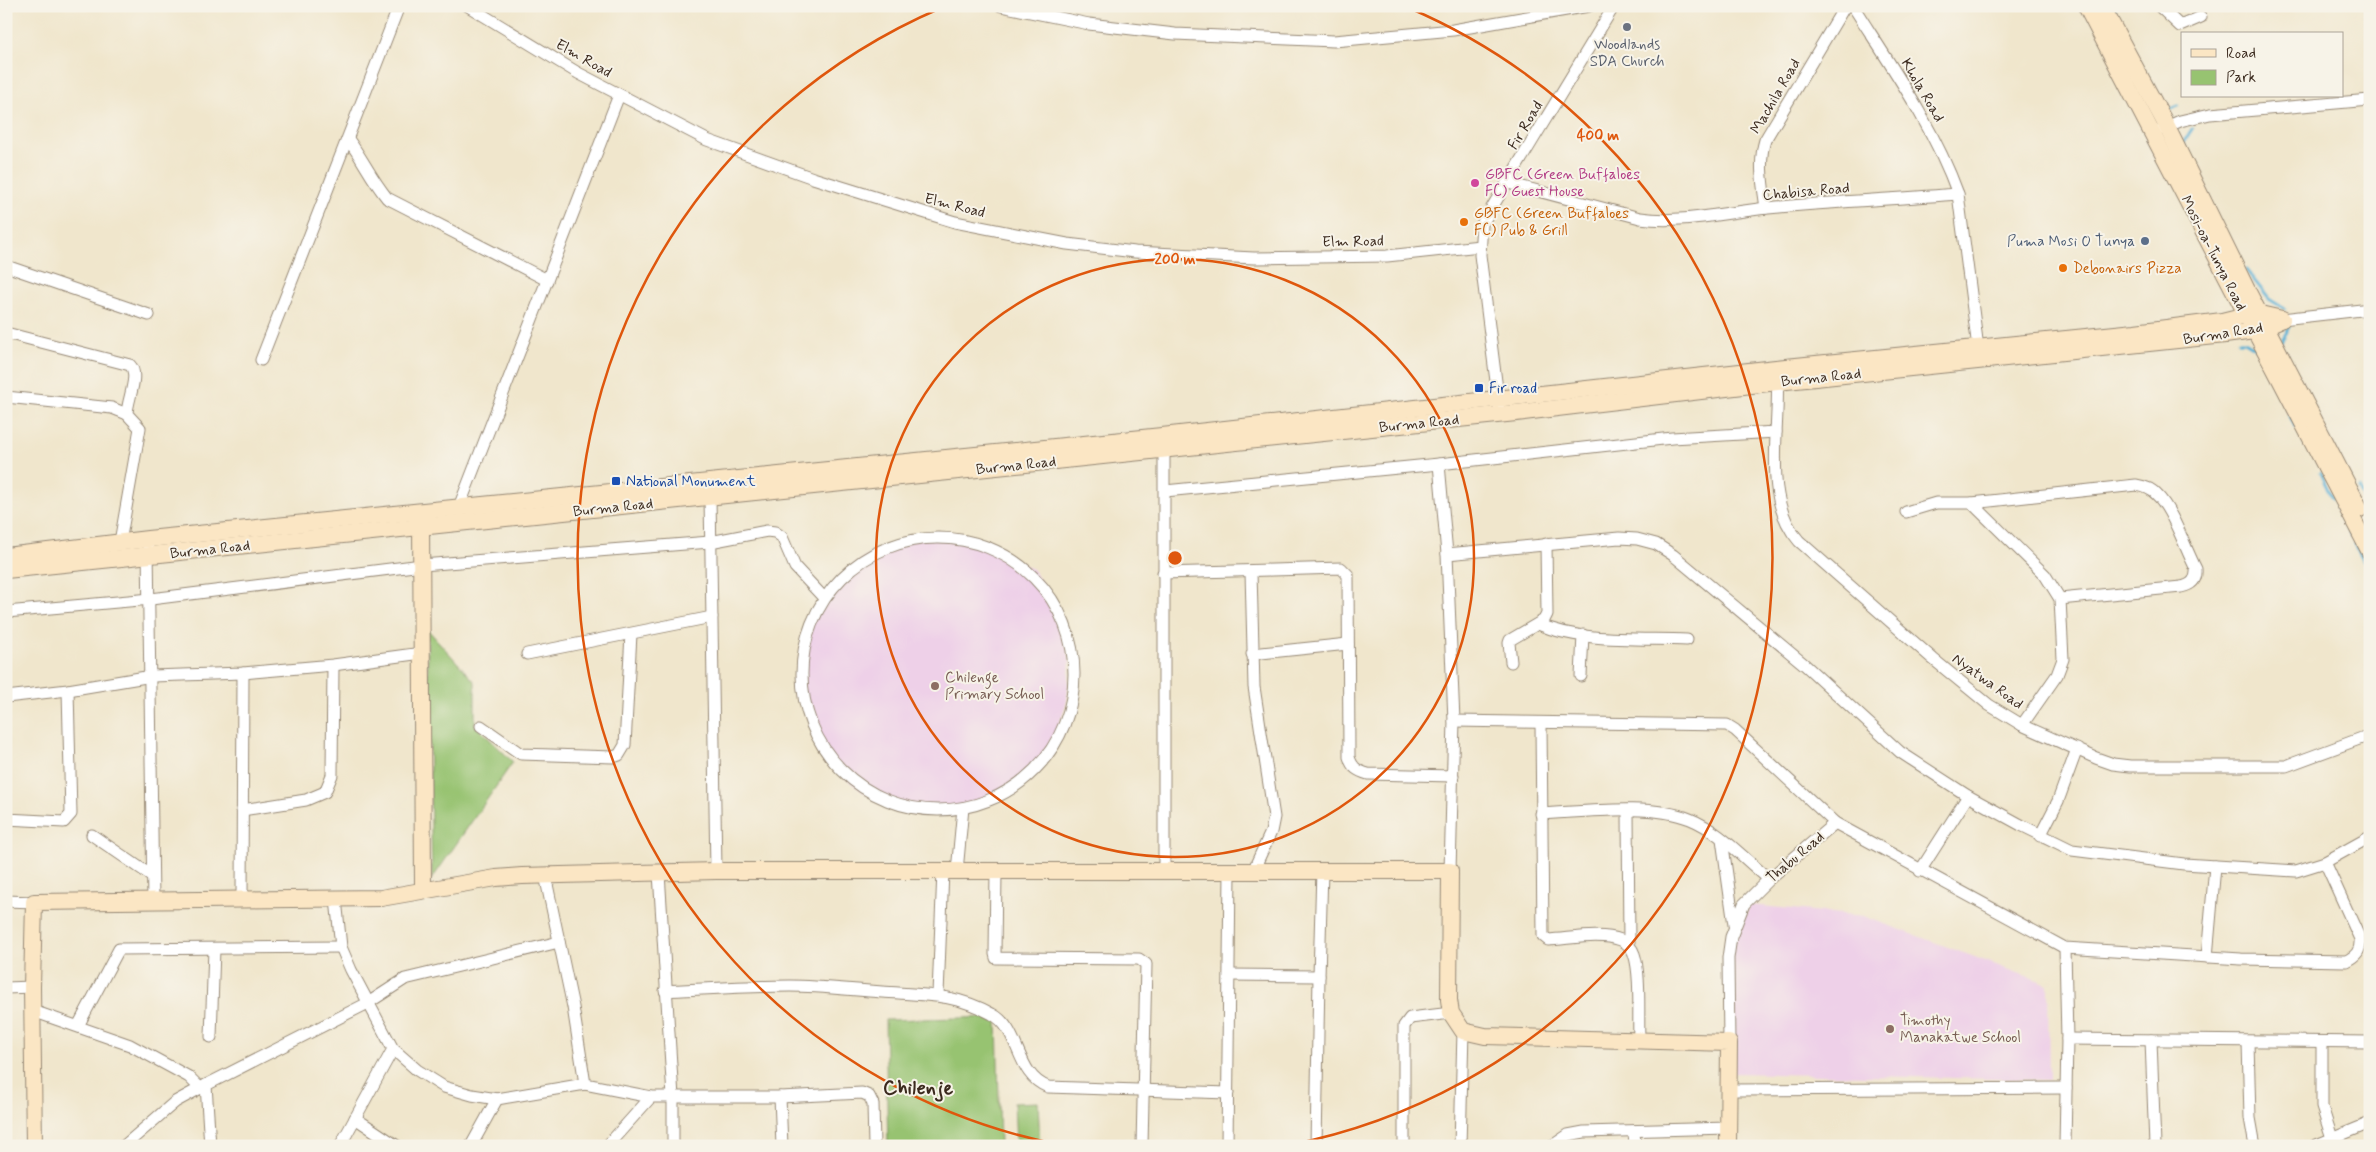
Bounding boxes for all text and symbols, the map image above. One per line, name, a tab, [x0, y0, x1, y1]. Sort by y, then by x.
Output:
marker: Woodlands SDA Church	[1621, 21, 1633, 33]
legend	[2181, 32, 2344, 98]
street label: Elm Road	[552, 35, 615, 83]
place label: Woodlands SDA Church	[1590, 35, 1665, 72]
text: Road	[2226, 44, 2256, 64]
street label: Machila Road	[1746, 55, 1806, 138]
street label: Khola Road	[1896, 55, 1948, 126]
text: Park	[2226, 68, 2256, 88]
street label: Fir Road	[1503, 97, 1548, 154]
text: 400 m	[1577, 126, 1619, 146]
place label: GBFC (Green Buffaloes FC) Guest House	[1485, 165, 1640, 202]
marker: GBFC (Green Buffaloes FC) Guest House	[1469, 177, 1481, 189]
street label: Chabisa Road	[1762, 178, 1850, 206]
street label: Elm Road	[922, 189, 987, 223]
street label: Mosi-oa-Tunya Road	[2175, 192, 2251, 314]
place label: GBFC (Green Buffaloes FC) Pub & Grill	[1474, 204, 1629, 241]
marker: GBFC (Green Buffaloes FC) Pub & Grill	[1458, 216, 1470, 228]
street label: Elm Road	[1322, 231, 1384, 253]
place label: Puma Mosi O Tunya	[2007, 232, 2135, 252]
marker: Puma Mosi O Tunya	[2139, 235, 2151, 247]
text: 200 m	[1155, 250, 1196, 270]
place label: Debonairs Pizza	[2073, 259, 2182, 279]
marker: Debonairs Pizza	[2057, 262, 2069, 274]
street label: Burma Road	[2182, 318, 2264, 350]
street label: Burma Road	[1780, 364, 1862, 392]
place label: Fir road	[1489, 379, 1537, 399]
marker: Fir road	[1473, 382, 1485, 394]
street label: Burma Road	[1378, 410, 1460, 438]
street label: Burma Road	[975, 452, 1057, 480]
place label: National Monument	[626, 472, 756, 492]
marker: National Monument	[610, 475, 622, 487]
street label: Burma Road	[572, 494, 654, 522]
street label: Burma Road	[169, 536, 251, 564]
centre of rings	[1166, 549, 1184, 567]
street label: Nyatwa Road	[1948, 649, 2027, 714]
place label: Chilenge Primary School	[945, 668, 1044, 705]
marker: Chilenge Primary School	[929, 680, 941, 692]
street label: Thabu Road	[1762, 828, 1829, 888]
place label: Timothy Manakatwe School	[1900, 1011, 2021, 1048]
marker: Timothy Manakatwe School	[1884, 1023, 1896, 1035]
district label: Chilenje	[883, 1075, 954, 1102]

